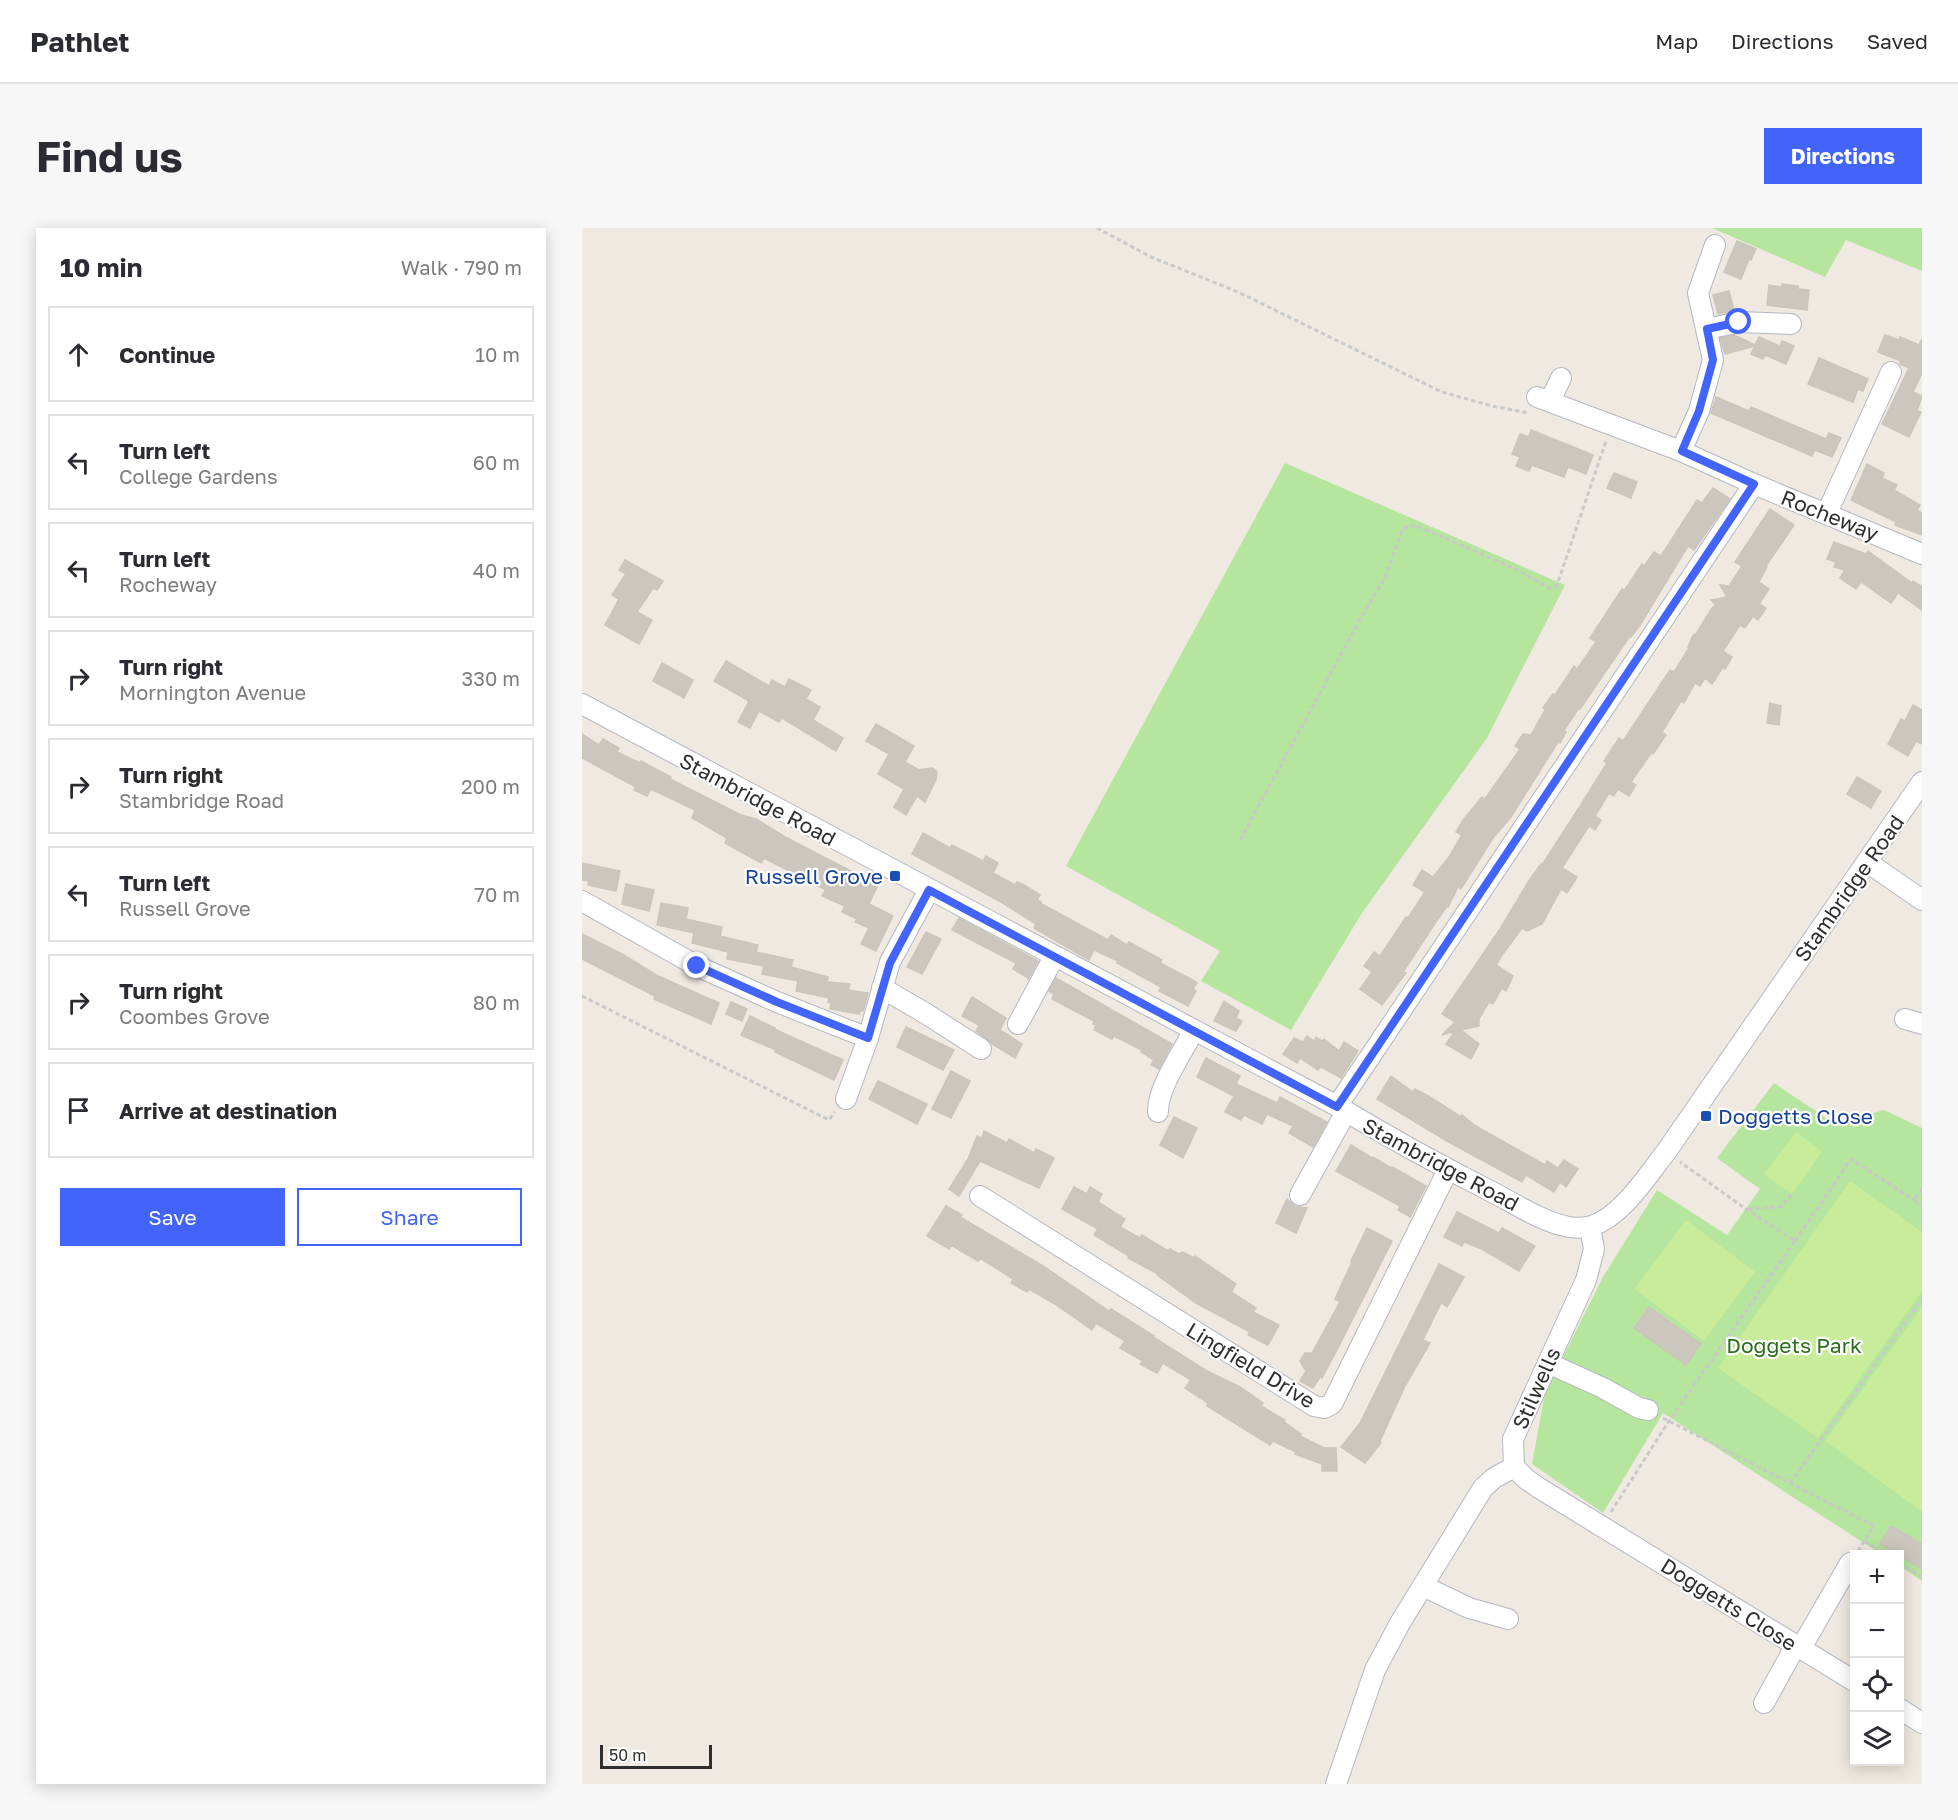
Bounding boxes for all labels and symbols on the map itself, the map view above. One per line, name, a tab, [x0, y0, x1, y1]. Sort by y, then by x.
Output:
route start	[1725, 308, 1751, 334]
street label: Rocheway	[1777, 484, 1883, 546]
street label: Stambridge Road	[675, 747, 841, 851]
street label: Stambridge Road	[1789, 810, 1909, 966]
place label: Russell Grove	[745, 863, 883, 889]
marker: Russell Grove	[888, 869, 902, 883]
route end	[683, 952, 709, 978]
place label: Doggetts Close	[1718, 1103, 1873, 1129]
marker: Doggetts Close	[1699, 1109, 1713, 1123]
street label: Stambridge Road	[1358, 1112, 1524, 1216]
street label: Lingfield Drive	[1182, 1316, 1320, 1414]
park label: Doggets Park	[1726, 1332, 1862, 1358]
street label: Stilwells	[1506, 1343, 1566, 1433]
street label: Doggetts Close	[1656, 1552, 1802, 1656]
scale bar	[600, 1742, 712, 1770]

